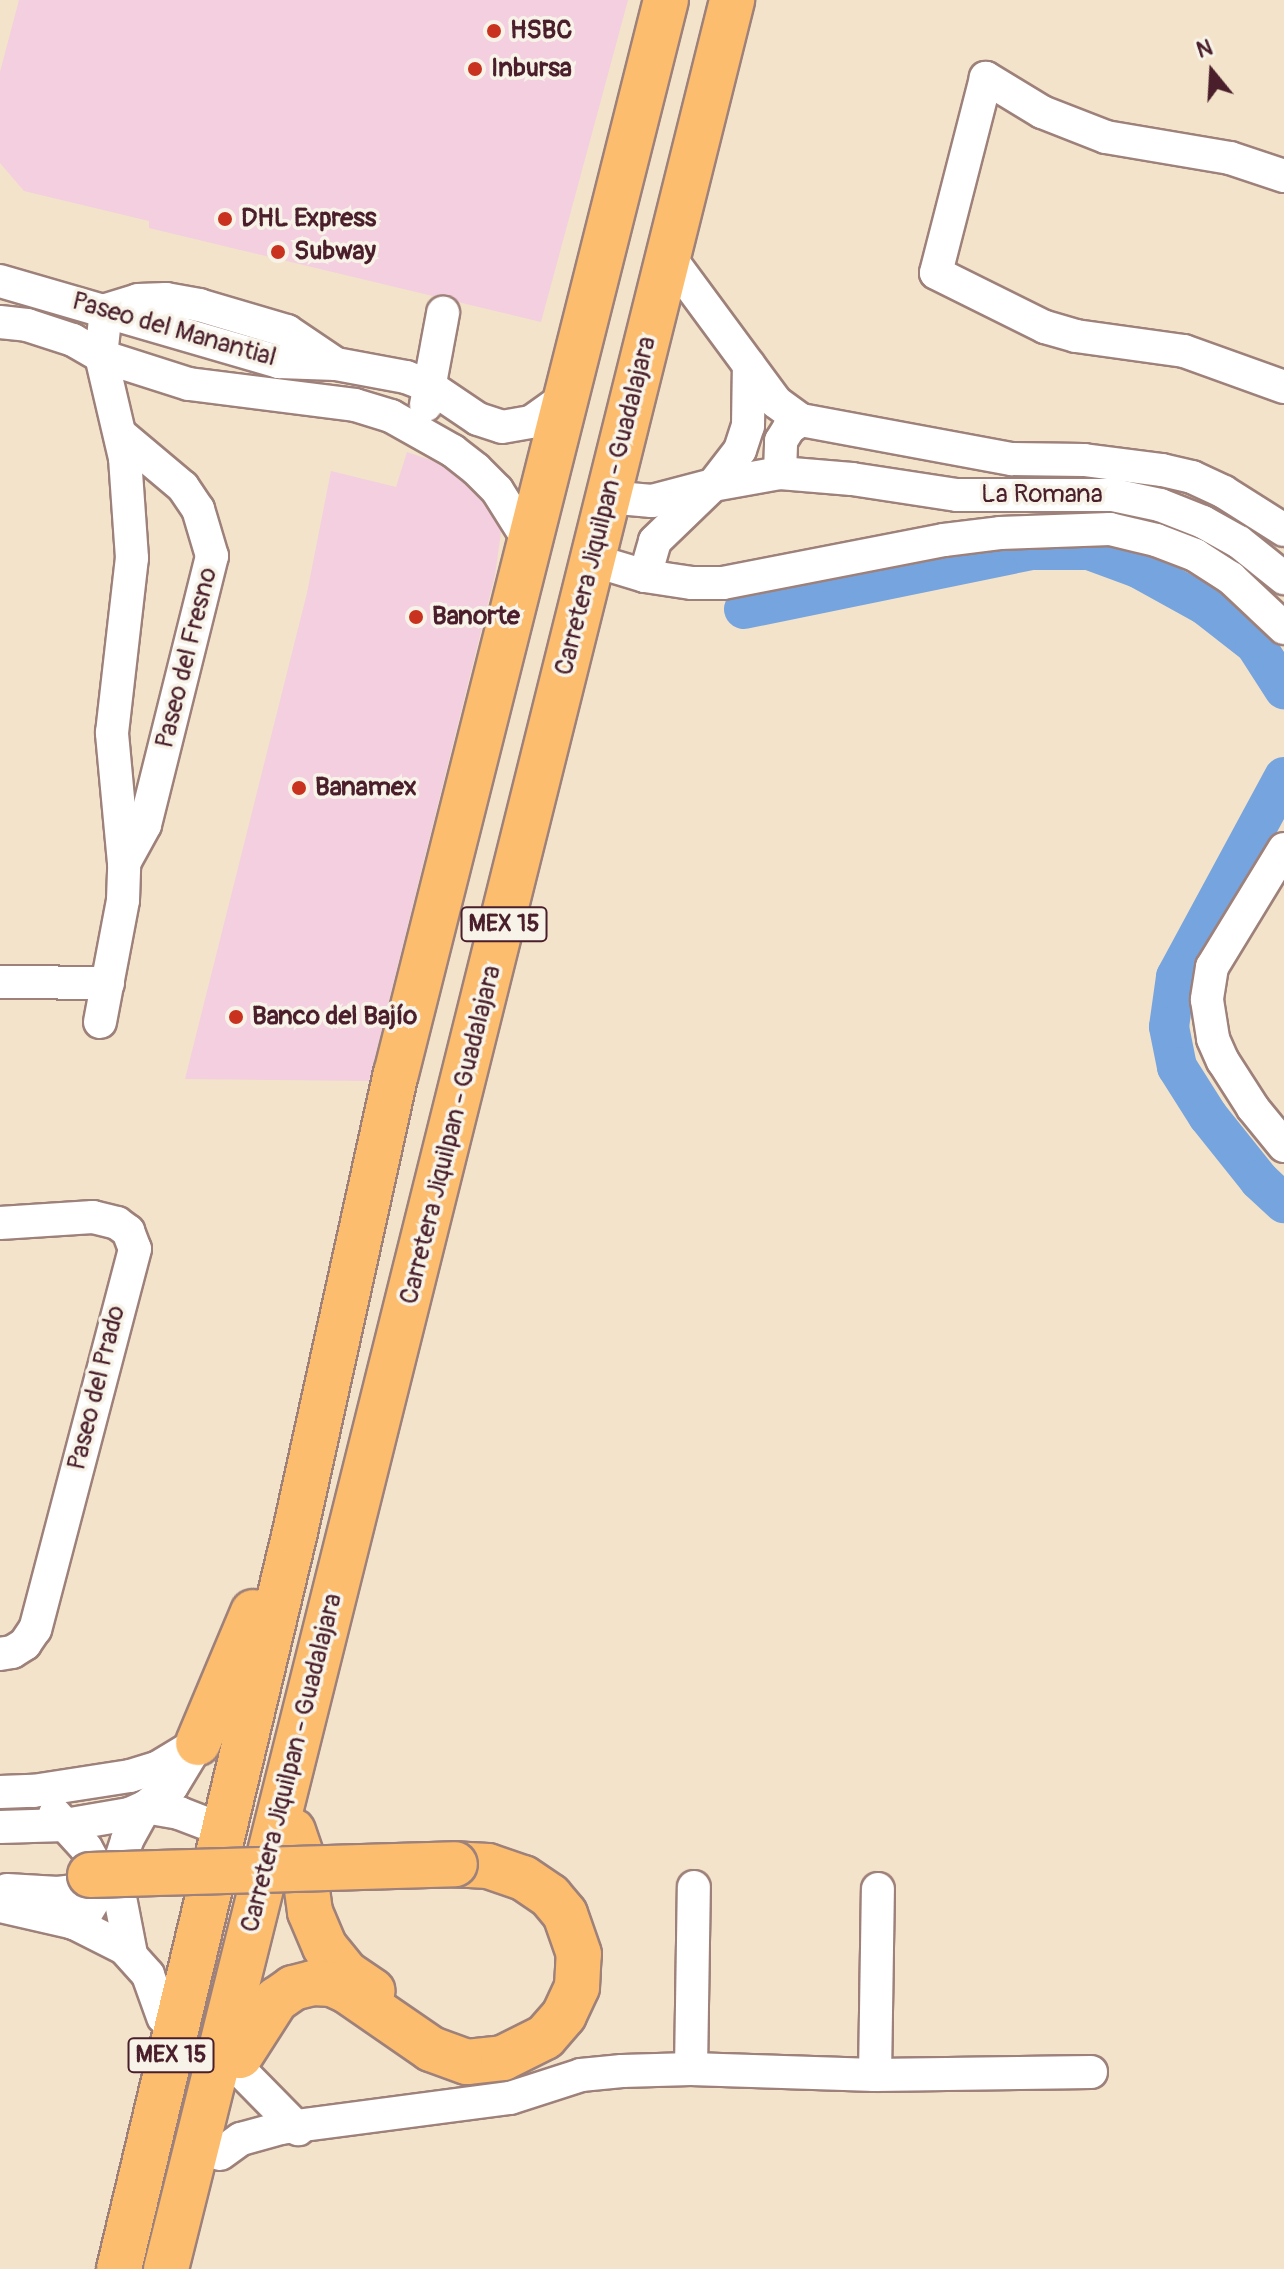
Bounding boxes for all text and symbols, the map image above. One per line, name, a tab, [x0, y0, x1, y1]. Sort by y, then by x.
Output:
place label: HSBC	[510, 15, 572, 47]
marker: HSBC	[485, 22, 503, 40]
north arrow	[1172, 32, 1252, 112]
text: N	[1193, 34, 1216, 65]
place label: Inbursa	[491, 53, 572, 85]
marker: Inbursa	[466, 60, 484, 78]
place label: DHL Express	[241, 203, 376, 235]
marker: DHL Express	[216, 210, 234, 228]
place label: Subway	[294, 236, 376, 268]
marker: Subway	[269, 243, 287, 261]
street label: Paseo del Manantial	[68, 286, 280, 374]
street label: Carretera Jiquilpan - Guadalajara	[549, 333, 663, 679]
street label: La Romana	[981, 479, 1103, 511]
street label: Paseo del Fresno	[149, 564, 225, 752]
place label: Banorte	[432, 601, 520, 633]
marker: Banorte	[407, 608, 425, 626]
place label: Banamex	[315, 772, 417, 804]
marker: Banamex	[290, 779, 308, 797]
road number: MEX 15	[460, 904, 548, 944]
street label: Carretera Jiquilpan - Guadalajara	[394, 962, 508, 1308]
place label: Banco del Bajío	[252, 1001, 417, 1033]
marker: Banco del Bajío	[227, 1008, 245, 1026]
street label: Paseo del Prado	[61, 1302, 133, 1474]
street label: Carretera Jiquilpan - Guadalajara	[235, 1590, 349, 1936]
road number: MEX 15	[127, 2035, 215, 2075]

